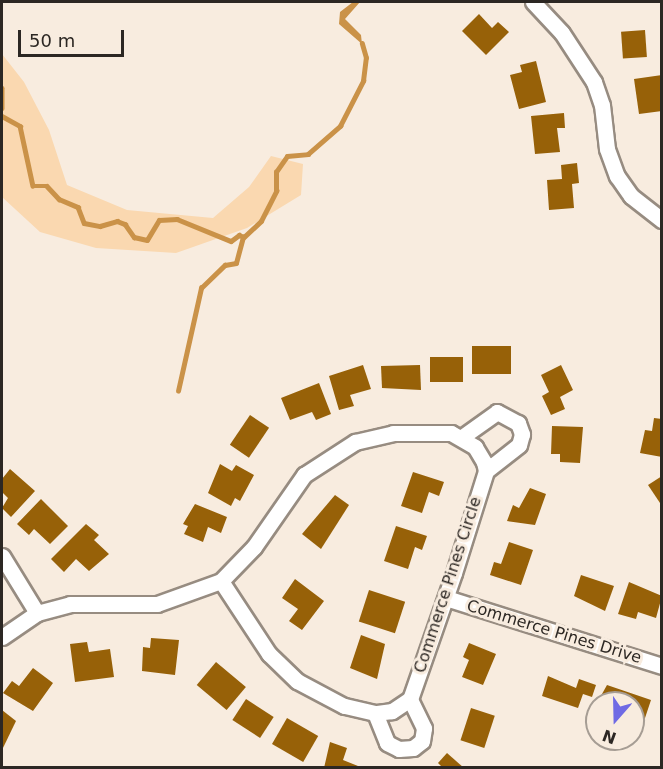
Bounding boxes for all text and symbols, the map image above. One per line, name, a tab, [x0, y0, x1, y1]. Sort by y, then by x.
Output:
scale bar	[21, 18, 128, 56]
text: 50 m	[29, 30, 75, 51]
street label: Commerce Pines Circle	[410, 495, 486, 675]
street label: Commerce Pines Drive	[464, 596, 644, 668]
north arrow	[585, 691, 645, 751]
text: N	[600, 725, 619, 748]

